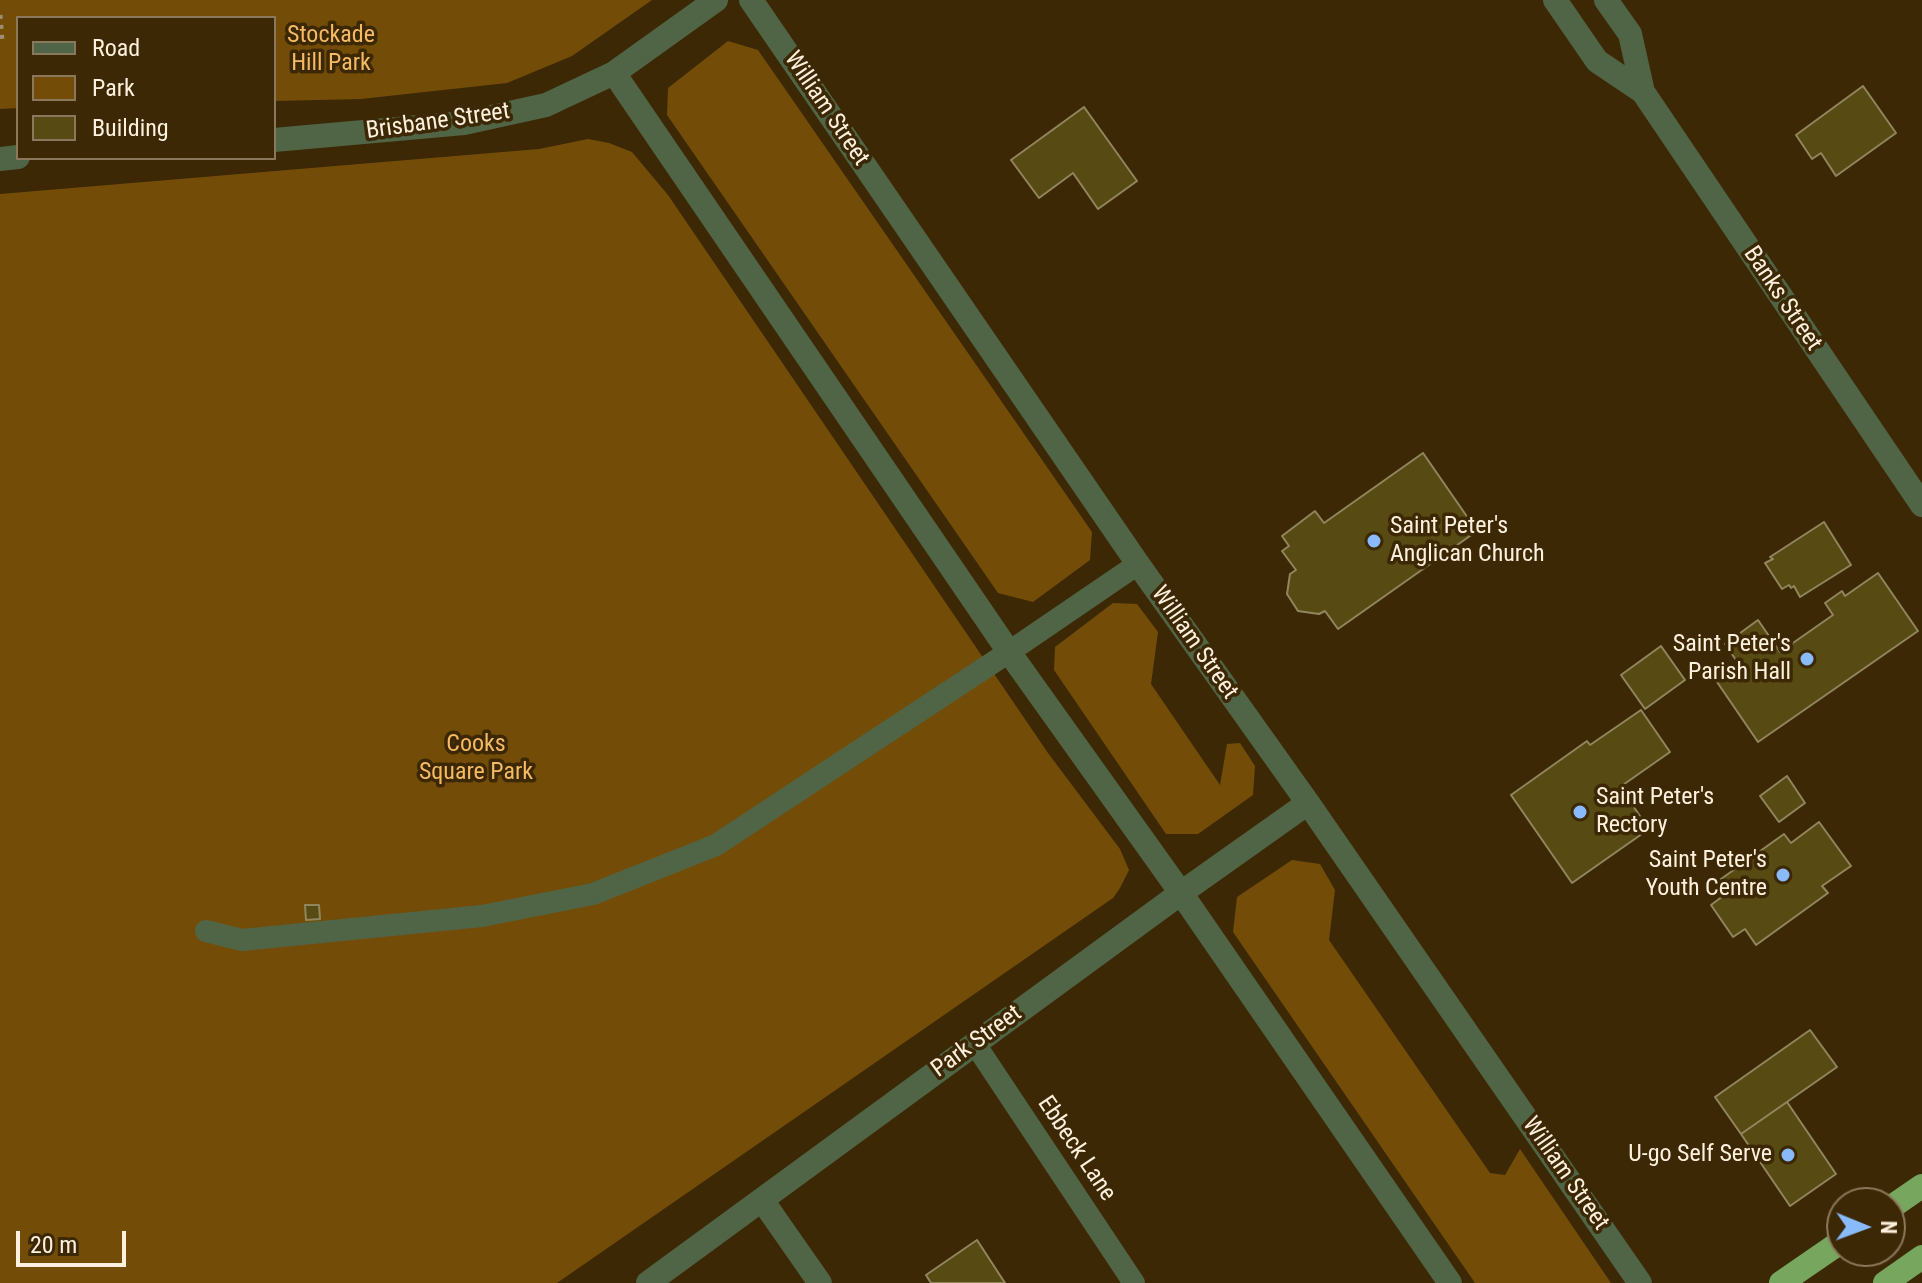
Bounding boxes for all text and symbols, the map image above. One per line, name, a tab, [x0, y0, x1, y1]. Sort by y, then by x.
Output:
legend	[16, 16, 276, 160]
park label: Stockade Hill Park	[287, 22, 375, 78]
text: Road	[92, 34, 140, 62]
street label: William Street	[777, 46, 875, 172]
text: Park	[92, 74, 135, 102]
street label: Brisbane Street	[364, 98, 512, 146]
text: Building	[92, 114, 169, 142]
street label: Banks Street	[1737, 241, 1827, 357]
place label: Saint Peter's Anglican Church	[1390, 513, 1545, 569]
marker: Saint Peter's Anglican Church	[1365, 532, 1383, 550]
street label: William Street	[1144, 581, 1244, 705]
place label: Saint Peter's Parish Hall	[1673, 631, 1791, 687]
marker: Saint Peter's Parish Hall	[1798, 650, 1816, 668]
park label: Cooks Square Park	[419, 731, 533, 787]
place label: Saint Peter's Rectory	[1596, 784, 1714, 840]
marker: Saint Peter's Rectory	[1571, 803, 1589, 821]
place label: Saint Peter's Youth Centre	[1645, 847, 1767, 903]
marker: Saint Peter's Youth Centre	[1774, 866, 1792, 884]
street label: Park Street	[926, 1000, 1028, 1084]
street label: Ebbeck Lane	[1030, 1091, 1122, 1207]
street label: William Street	[1515, 1112, 1615, 1236]
place label: U-go Self Serve	[1628, 1141, 1772, 1169]
marker: U-go Self Serve	[1779, 1146, 1797, 1164]
north arrow	[1826, 1187, 1906, 1267]
scale bar	[20, 1215, 130, 1265]
text: N	[1876, 1220, 1901, 1234]
text: 20 m	[30, 1231, 77, 1259]

